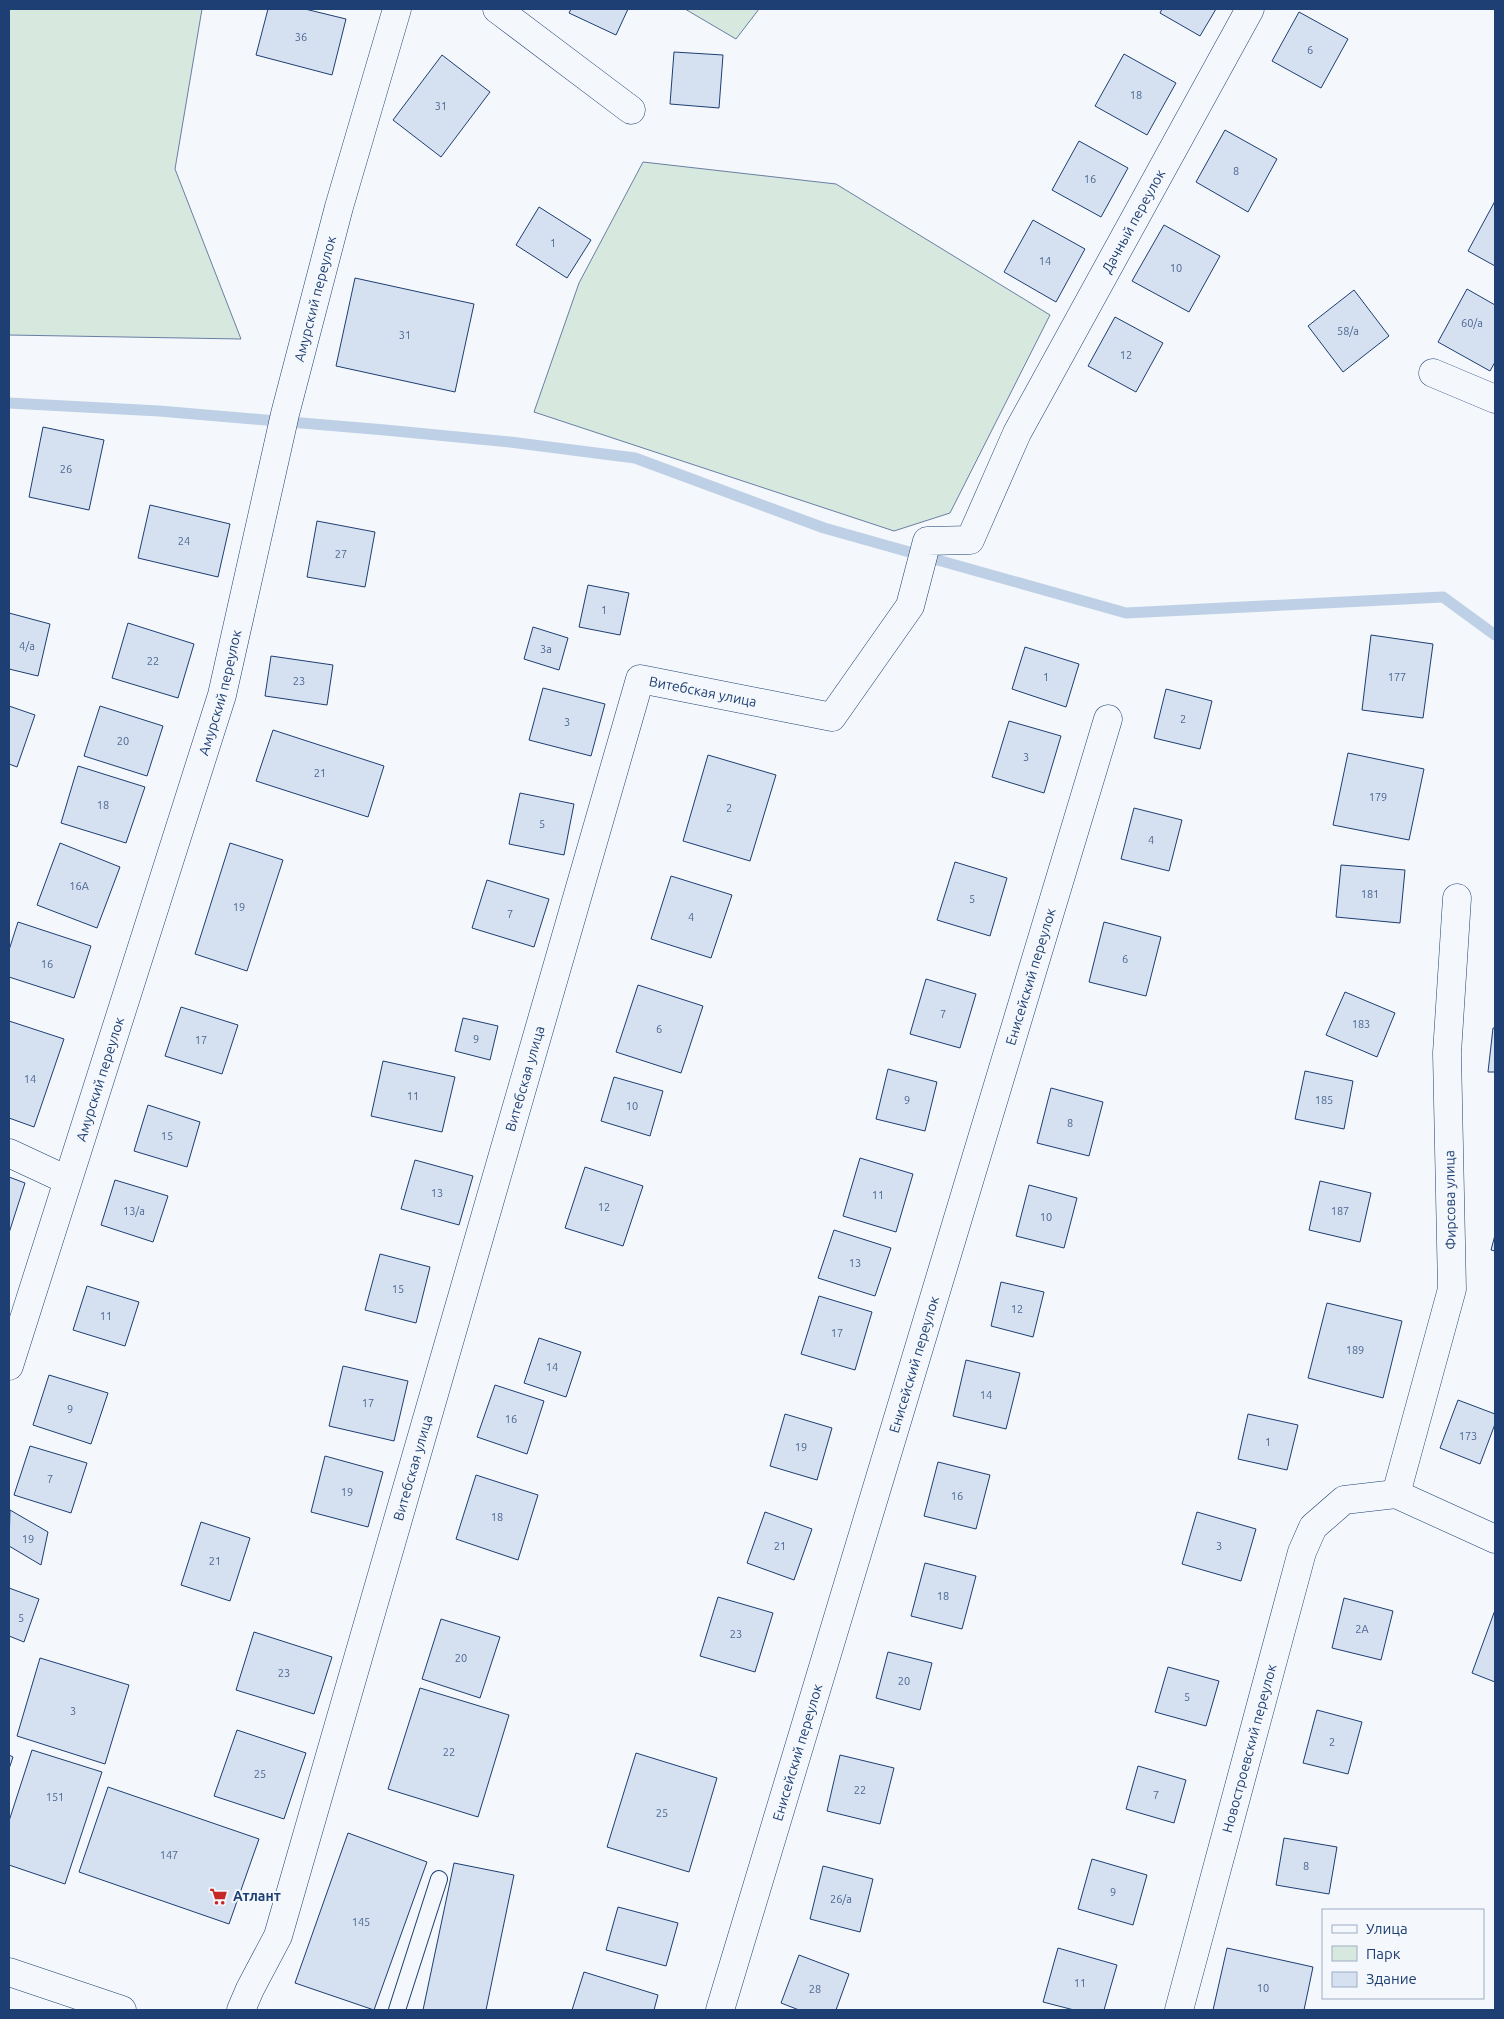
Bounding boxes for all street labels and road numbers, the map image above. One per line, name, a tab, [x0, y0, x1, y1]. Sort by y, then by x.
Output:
street label: Дачный переулок	[1098, 166, 1168, 276]
street label: Амурский переулок	[291, 234, 339, 364]
street label: Амурский переулок	[195, 628, 244, 757]
street label: Витебская улица	[648, 673, 758, 710]
street label: Енисейский переулок	[1002, 906, 1059, 1047]
street label: Амурский переулок	[73, 1015, 127, 1143]
street label: Витебская улица	[502, 1024, 548, 1133]
street label: Фирсова улица	[1441, 1150, 1459, 1250]
street label: Енисейский переулок	[886, 1294, 942, 1435]
street label: Витебская улица	[390, 1413, 436, 1523]
street label: Новостроевский переулок	[1219, 1662, 1280, 1834]
street label: Енисейский переулок	[769, 1682, 826, 1823]

